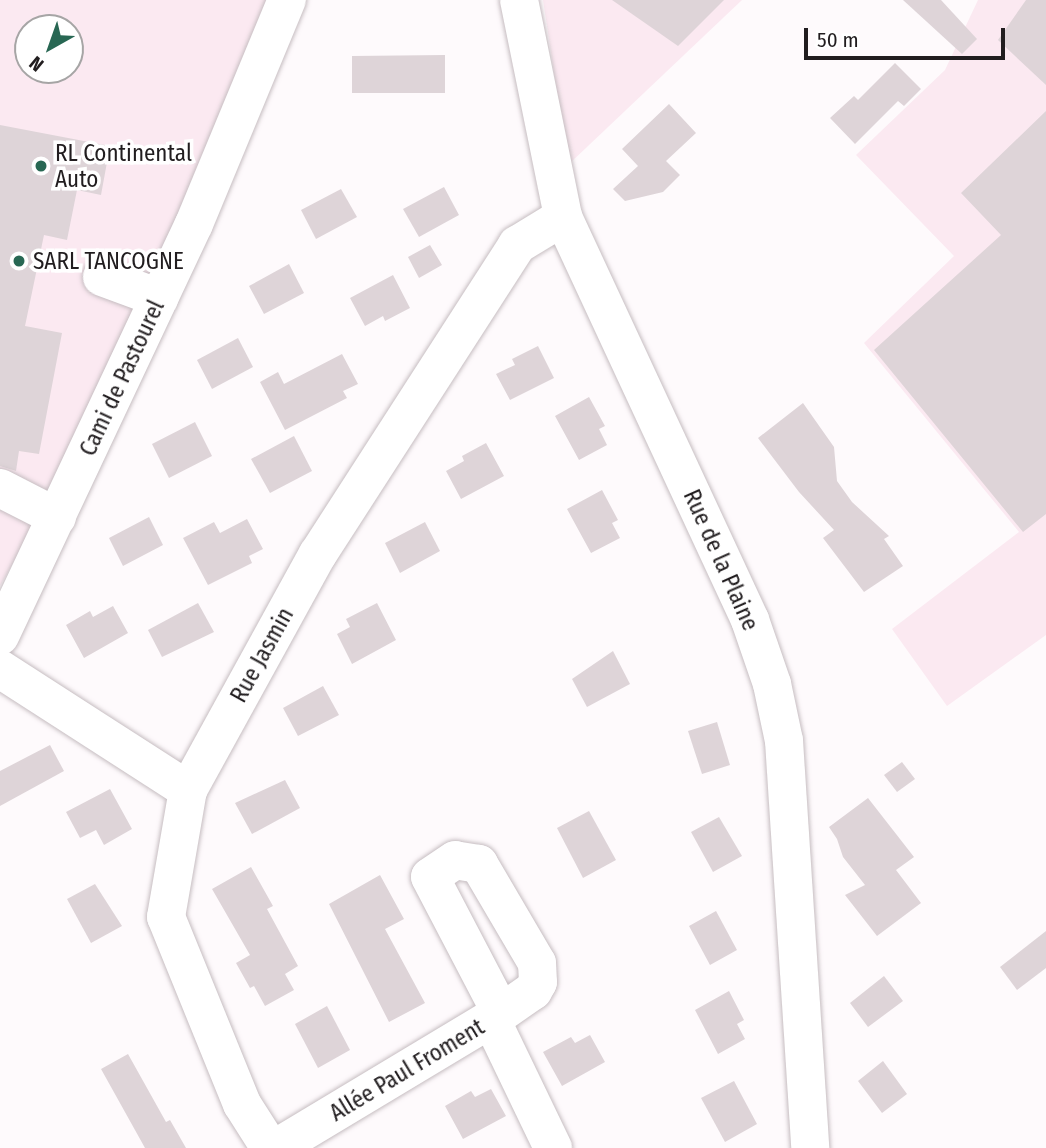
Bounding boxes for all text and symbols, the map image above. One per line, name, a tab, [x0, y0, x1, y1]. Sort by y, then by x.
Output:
north arrow	[14, 14, 84, 84]
scale bar	[808, 14, 1009, 58]
text: 50 m	[817, 27, 859, 53]
text: N	[25, 51, 48, 76]
place label: RL Continental Auto	[55, 139, 192, 193]
marker: RL Continental Auto	[33, 158, 49, 174]
place label: SARL TANCOGNE	[33, 247, 184, 275]
marker: SARL TANCOGNE	[11, 253, 27, 269]
street label: Cami de Pastourel	[74, 296, 170, 460]
street label: Rue de la Plaine	[678, 485, 764, 635]
street label: Rue Jasmin	[225, 603, 299, 707]
street label: Allée Paul Froment	[325, 1013, 489, 1127]

